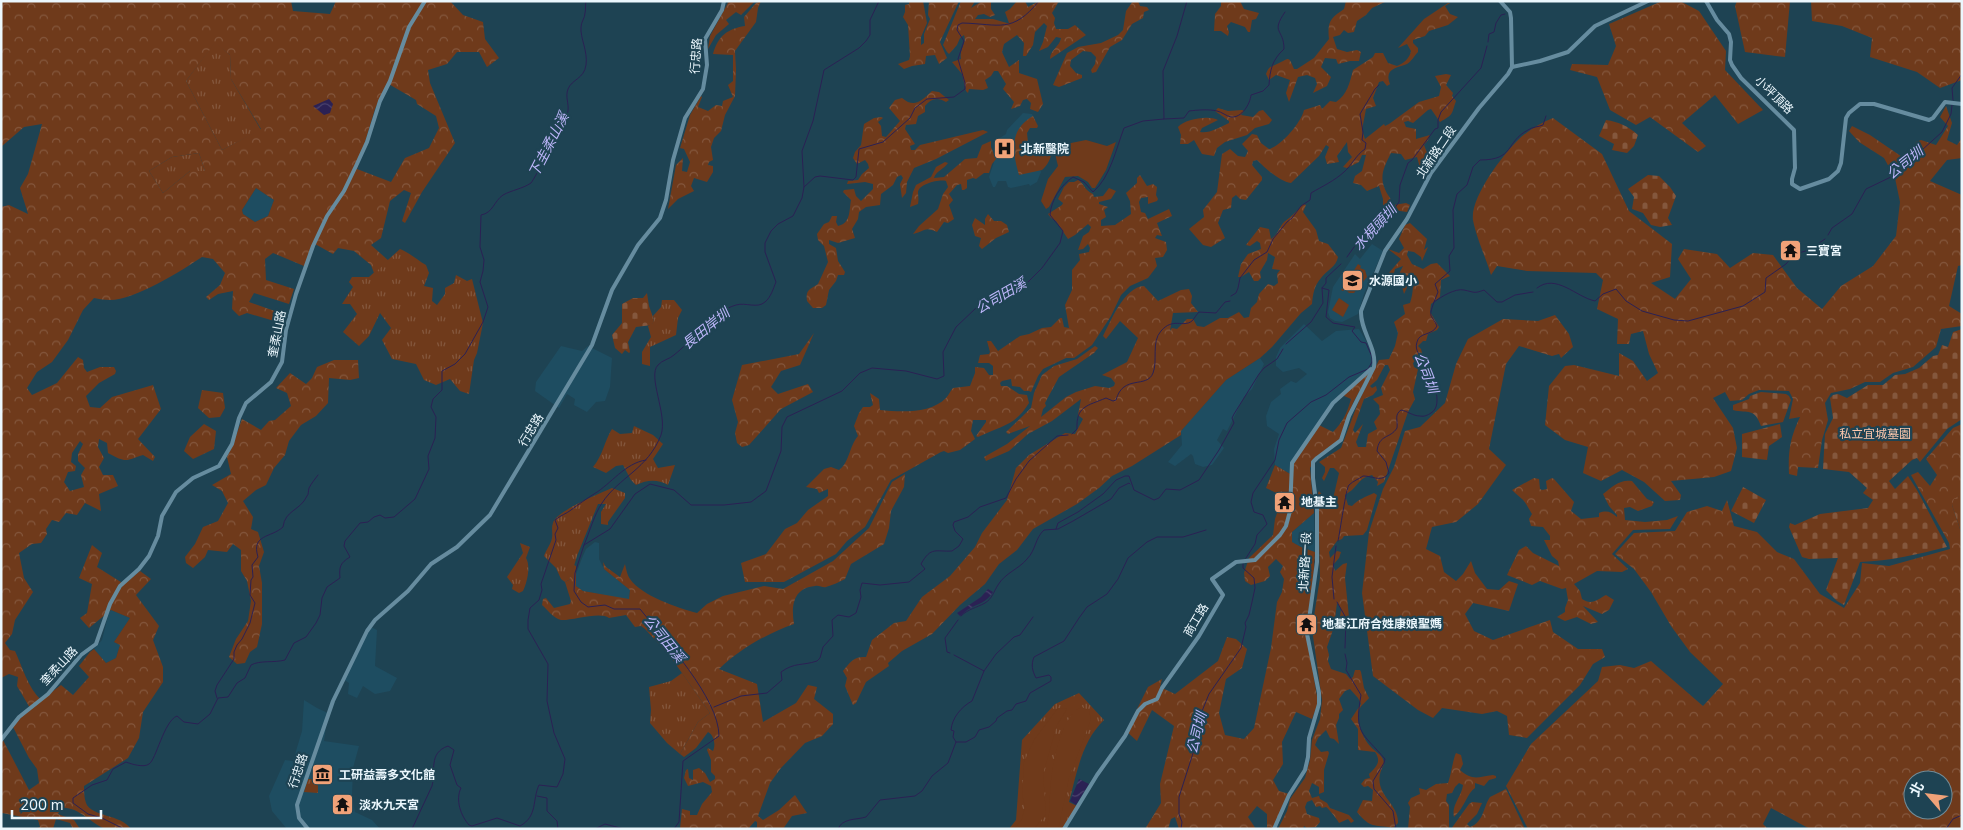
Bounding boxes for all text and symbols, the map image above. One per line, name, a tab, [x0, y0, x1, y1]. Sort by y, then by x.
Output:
street label: 行忠路	[687, 37, 705, 75]
street label: 小坪頂路	[1751, 73, 1797, 117]
water label: 下圭柔山溪	[525, 108, 574, 180]
street label: 北新路二段	[1413, 123, 1459, 181]
hospital icon: 北新醫院	[993, 137, 1017, 161]
place label: 北新醫院	[1021, 141, 1069, 157]
water label: 公司圳	[1883, 141, 1929, 184]
water label: 水梘頭圳	[1349, 200, 1402, 255]
temple icon: 三寶宮	[1778, 239, 1802, 263]
place label: 三寶宮	[1806, 243, 1842, 259]
school or university icon: 水源國小	[1341, 269, 1365, 293]
water label: 公司田溪	[972, 273, 1032, 318]
place label: 水源國小	[1369, 273, 1417, 289]
water label: 長田岸圳	[678, 303, 735, 354]
street label: 奎柔山路	[265, 309, 289, 359]
water label: 公司圳	[1410, 350, 1443, 398]
street label: 行忠路	[515, 410, 547, 450]
park label: 私立宜城墓園	[1839, 426, 1911, 442]
temple icon: 地基主	[1273, 490, 1297, 514]
place label: 地基主	[1301, 494, 1337, 510]
street label: 北新路一段	[1295, 532, 1315, 592]
street label: 商工路	[1180, 600, 1212, 640]
water label: 公司田溪	[639, 611, 690, 668]
temple icon: 地基江府合姓康娘聖媽	[1294, 612, 1318, 636]
place label: 地基江府合姓康娘聖媽	[1322, 616, 1442, 632]
street label: 奎柔山路	[37, 643, 81, 689]
water label: 公司圳	[1183, 708, 1212, 756]
street label: 行忠路	[285, 751, 311, 791]
museum icon: 工研益壽多文化館	[311, 763, 335, 787]
place label: 工研益壽多文化館	[339, 767, 435, 783]
north arrow	[1903, 770, 1953, 820]
text: 北	[1905, 778, 1929, 800]
scale bar	[12, 788, 101, 820]
temple icon: 淡水九天宮	[331, 793, 355, 817]
text: 200 m	[20, 795, 64, 815]
place label: 淡水九天宮	[359, 797, 419, 813]

